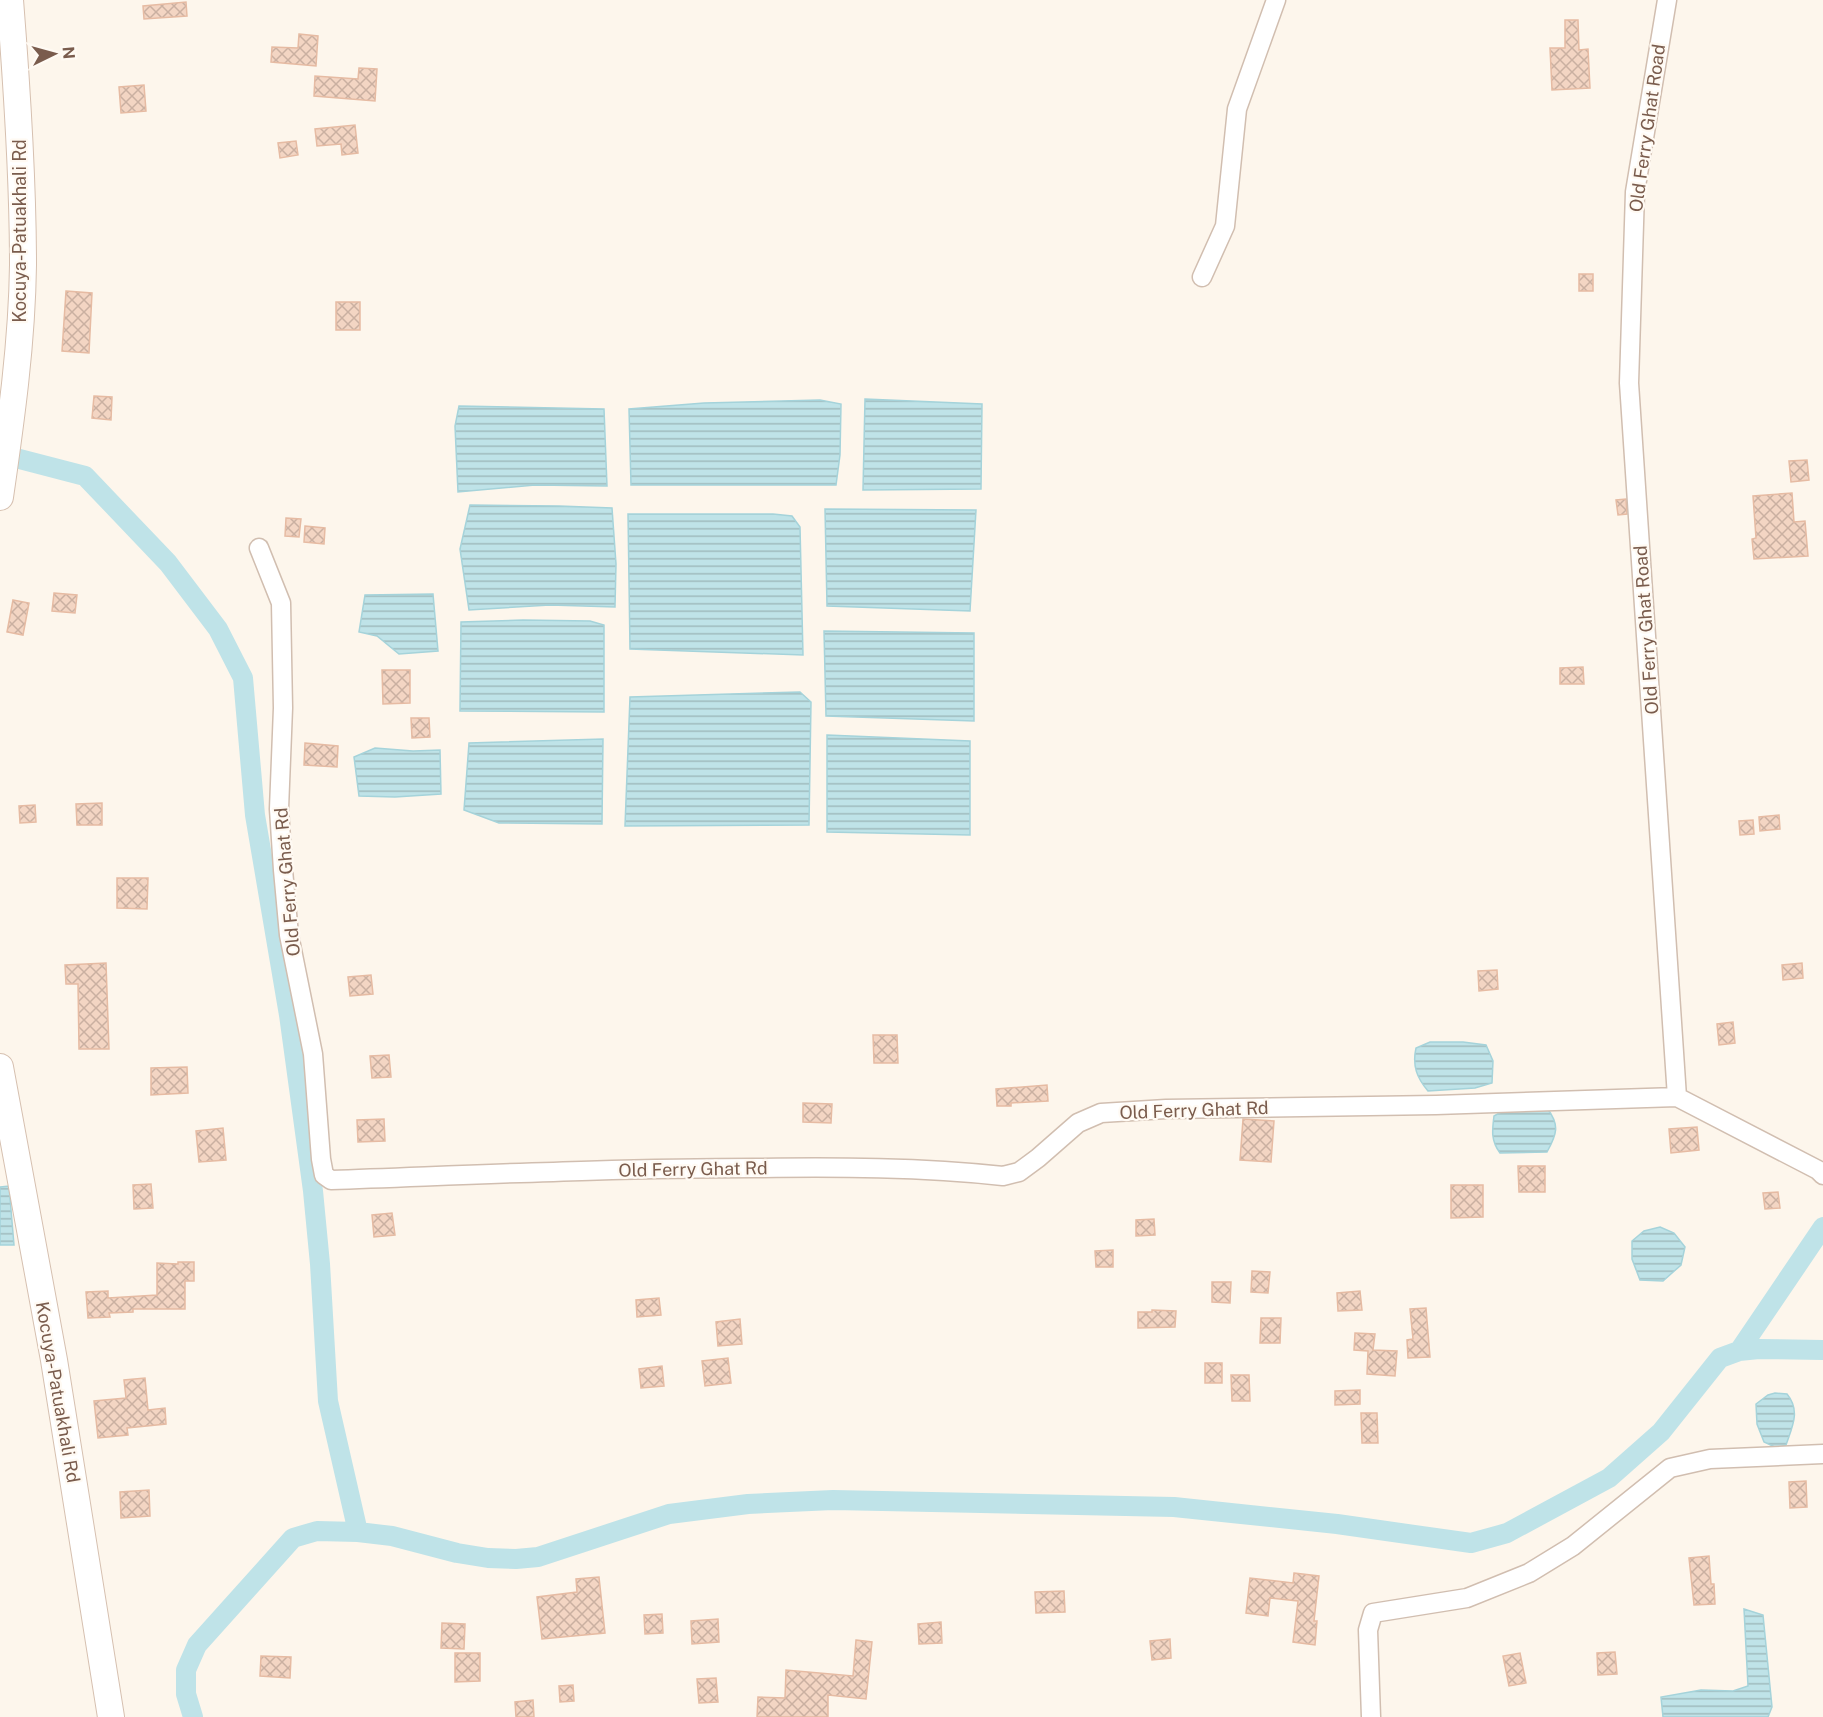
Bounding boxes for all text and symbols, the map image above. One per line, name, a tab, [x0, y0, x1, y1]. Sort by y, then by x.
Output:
north arrow	[24, 24, 84, 84]
street label: Old Ferry Ghat Road	[1625, 43, 1669, 213]
text: N	[58, 46, 78, 60]
street label: Kocuya-Patuakhali Rd	[9, 139, 30, 323]
street label: Old Ferry Ghat Road	[1630, 545, 1662, 715]
street label: Old Ferry Ghat Rd	[270, 807, 304, 957]
street label: Old Ferry Ghat Rd	[1119, 1097, 1269, 1123]
street label: Old Ferry Ghat Rd	[618, 1157, 768, 1181]
street label: Kocuya-Patuakhali Rd	[32, 1300, 84, 1484]

